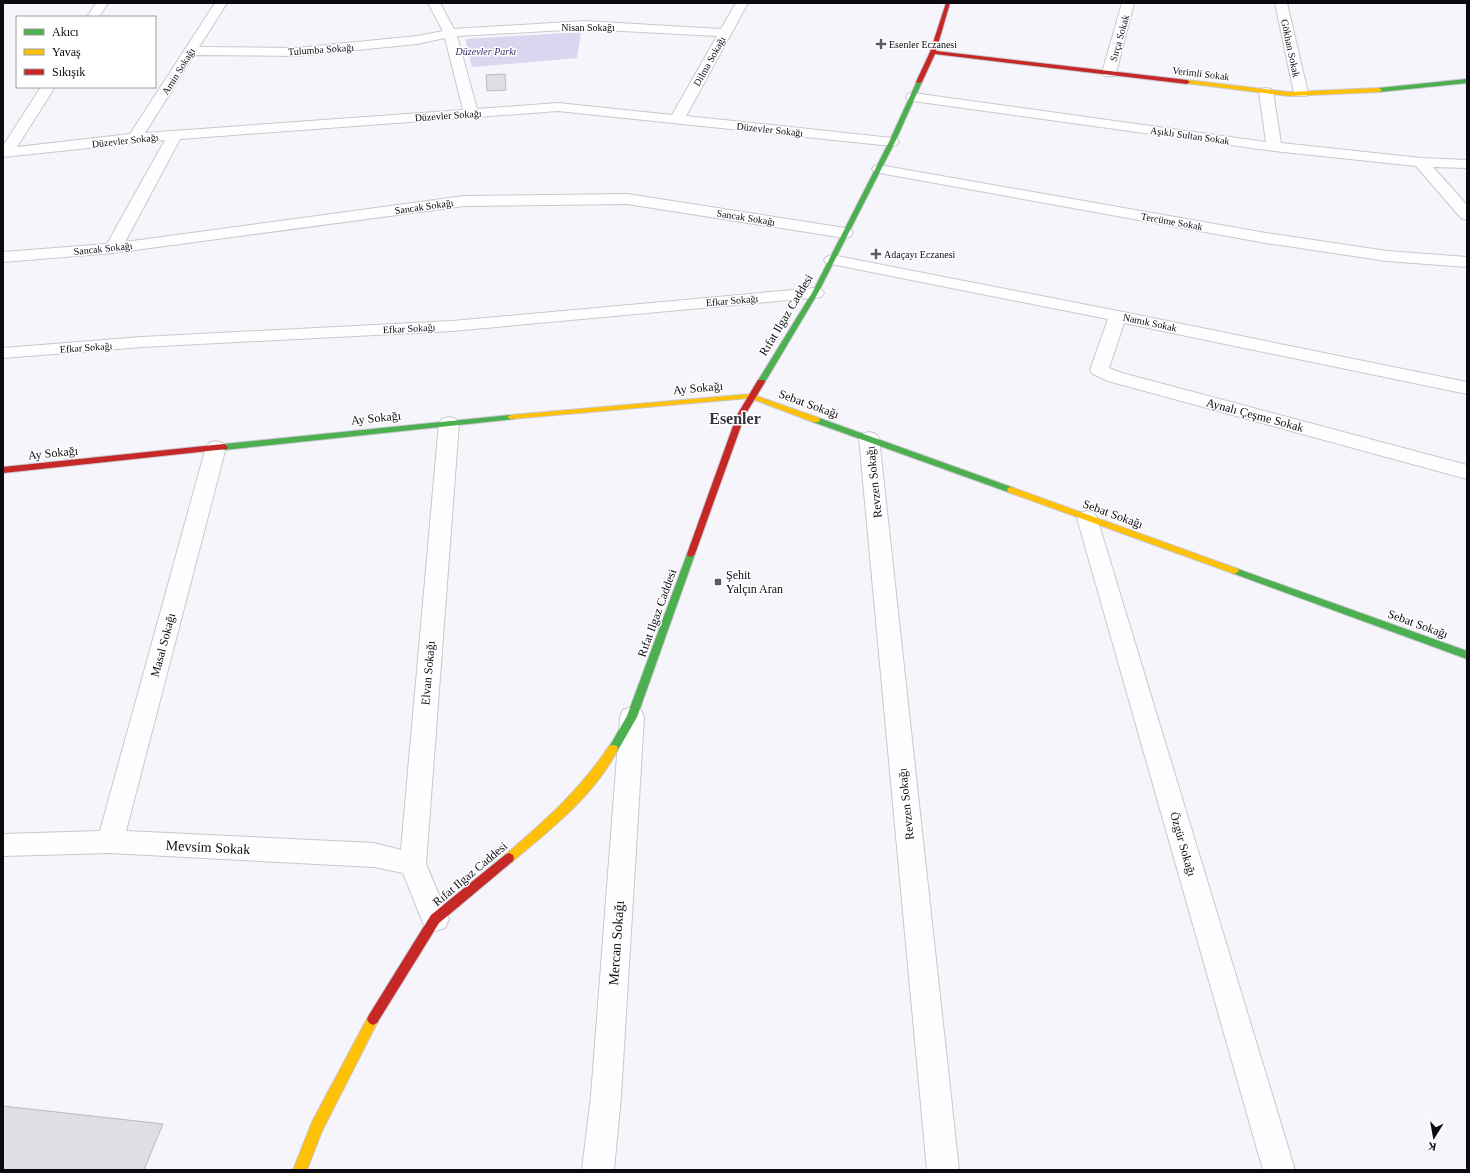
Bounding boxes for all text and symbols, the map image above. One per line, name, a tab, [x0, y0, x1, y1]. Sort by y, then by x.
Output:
street label: Sırça Sokak	[1108, 14, 1131, 63]
legend	[16, 16, 156, 88]
street label: Gökhan Sokak	[1279, 18, 1302, 78]
street label: Nisan Sokağı	[561, 22, 615, 33]
text: Akıcı	[52, 25, 79, 39]
street label: Dilma Sokağı	[691, 34, 728, 88]
marker: Esenler Eczanesi	[876, 39, 886, 49]
place label: Esenler Eczanesi	[889, 39, 957, 50]
street label: Tulumba Sokağı	[288, 42, 355, 57]
text: Yavaş	[52, 45, 81, 59]
street label: Amin Sokağı	[160, 46, 197, 97]
park label: Düzevler Parkı	[455, 46, 517, 57]
text: Sıkışık	[52, 65, 85, 79]
street label: Verimli Sokak	[1172, 65, 1230, 82]
street label: Düzevler Sokağı	[414, 108, 482, 123]
street label: Düzevler Sokağı	[736, 121, 804, 138]
street label: Aşıklı Sultan Sokak	[1150, 124, 1230, 147]
street label: Düzevler Sokağı	[91, 132, 159, 149]
street label: Sancak Sokağı	[394, 197, 454, 216]
street label: Sancak Sokağı	[716, 207, 776, 228]
street label: Tercüme Sokak	[1140, 211, 1204, 232]
street label: Sancak Sokağı	[73, 240, 133, 257]
marker: Adaçayı Eczanesi	[871, 249, 881, 259]
place label: Adaçayı Eczanesi	[884, 249, 956, 260]
street label: Rıfat Ilgaz Caddesi	[756, 271, 816, 358]
street label: Efkar Sokağı	[705, 293, 759, 308]
street label: Namık Sokak	[1122, 311, 1178, 334]
street label: Efkar Sokağı	[383, 322, 436, 335]
street label: Efkar Sokağı	[59, 340, 113, 355]
street label: Ay Sokağı	[673, 379, 724, 397]
street label: Sebat Sokağı	[777, 387, 842, 422]
street label: Aynalı Çeşme Sokak	[1205, 395, 1305, 435]
street label: Ay Sokağı	[350, 408, 402, 428]
district label: Esenler	[709, 410, 761, 427]
street label: Ay Sokağı	[27, 443, 79, 463]
street label: Revzen Sokağı	[863, 445, 885, 519]
street label: Sebat Sokağı	[1081, 497, 1146, 532]
street label: Rıfat Ilgaz Caddesi	[635, 566, 680, 659]
place label: Şehit Yalçın Aran	[726, 568, 783, 596]
marker: Şehit Yalçın Aran	[713, 577, 723, 587]
street label: Sebat Sokağı	[1386, 607, 1451, 642]
street label: Masal Sokağı	[148, 611, 178, 679]
street label: Elvan Sokağı	[418, 640, 438, 706]
street label: Revzen Sokağı	[895, 767, 917, 841]
street label: Özgür Sokağı	[1167, 810, 1199, 878]
street label: Mevsim Sokak	[165, 838, 251, 857]
street label: Rıfat Ilgaz Caddesi	[430, 838, 510, 909]
street label: Mercan Sokağı	[606, 900, 627, 986]
north arrow	[1414, 1117, 1454, 1157]
text: K	[1426, 1140, 1437, 1154]

